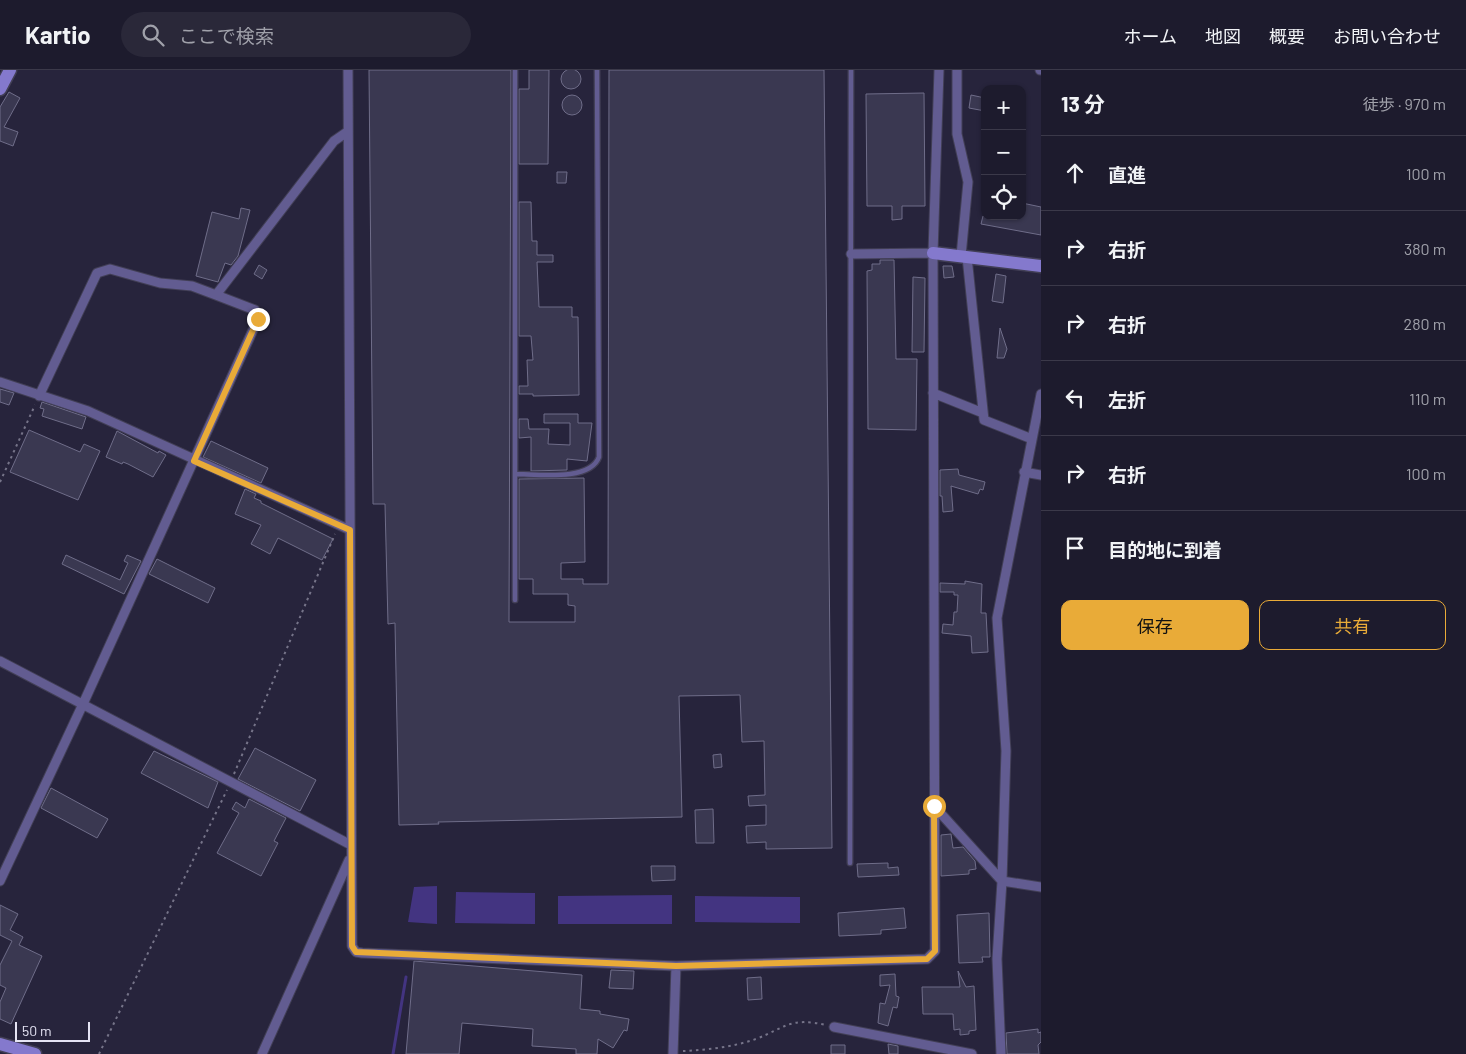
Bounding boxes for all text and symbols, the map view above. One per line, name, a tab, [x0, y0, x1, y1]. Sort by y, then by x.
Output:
search box	[121, 12, 471, 57]
text: Kartio	[25, 20, 91, 49]
icon: search	[139, 21, 167, 49]
text: ここで検索	[179, 24, 274, 47]
text: ホーム	[1124, 25, 1177, 47]
text: 地図	[1205, 25, 1241, 47]
text: 概要	[1269, 25, 1305, 47]
text: お問い合わせ	[1333, 25, 1441, 47]
map controls	[981, 85, 1026, 220]
button: +	[981, 85, 1026, 130]
text: 13 分	[1061, 91, 1105, 116]
text: 徒歩 · 970 m	[1363, 94, 1446, 113]
button: −	[981, 130, 1026, 175]
icon: ahead	[1061, 159, 1089, 187]
text: 直進	[1108, 163, 1146, 186]
text: 100 m	[1406, 164, 1446, 183]
button: locate	[981, 175, 1026, 220]
icon: right	[1061, 234, 1089, 262]
text: 右折	[1108, 238, 1146, 261]
text: 380 m	[1404, 239, 1446, 258]
route end	[247, 308, 270, 331]
icon: right	[1061, 309, 1089, 337]
text: 右折	[1108, 313, 1146, 336]
text: 280 m	[1404, 314, 1446, 333]
icon: left	[1061, 384, 1089, 412]
text: 左折	[1108, 388, 1146, 411]
text: 110 m	[1409, 389, 1446, 408]
icon: right	[1061, 459, 1089, 487]
text: 右折	[1108, 463, 1146, 486]
text: 100 m	[1406, 464, 1446, 483]
icon: arrive	[1061, 534, 1089, 562]
text: 目的地に到着	[1108, 538, 1222, 561]
button: 保存	[1061, 600, 1249, 650]
button: 共有	[1259, 600, 1446, 650]
route start	[923, 795, 946, 818]
scale bar	[15, 1019, 90, 1042]
text: 50 m	[22, 1022, 51, 1039]

